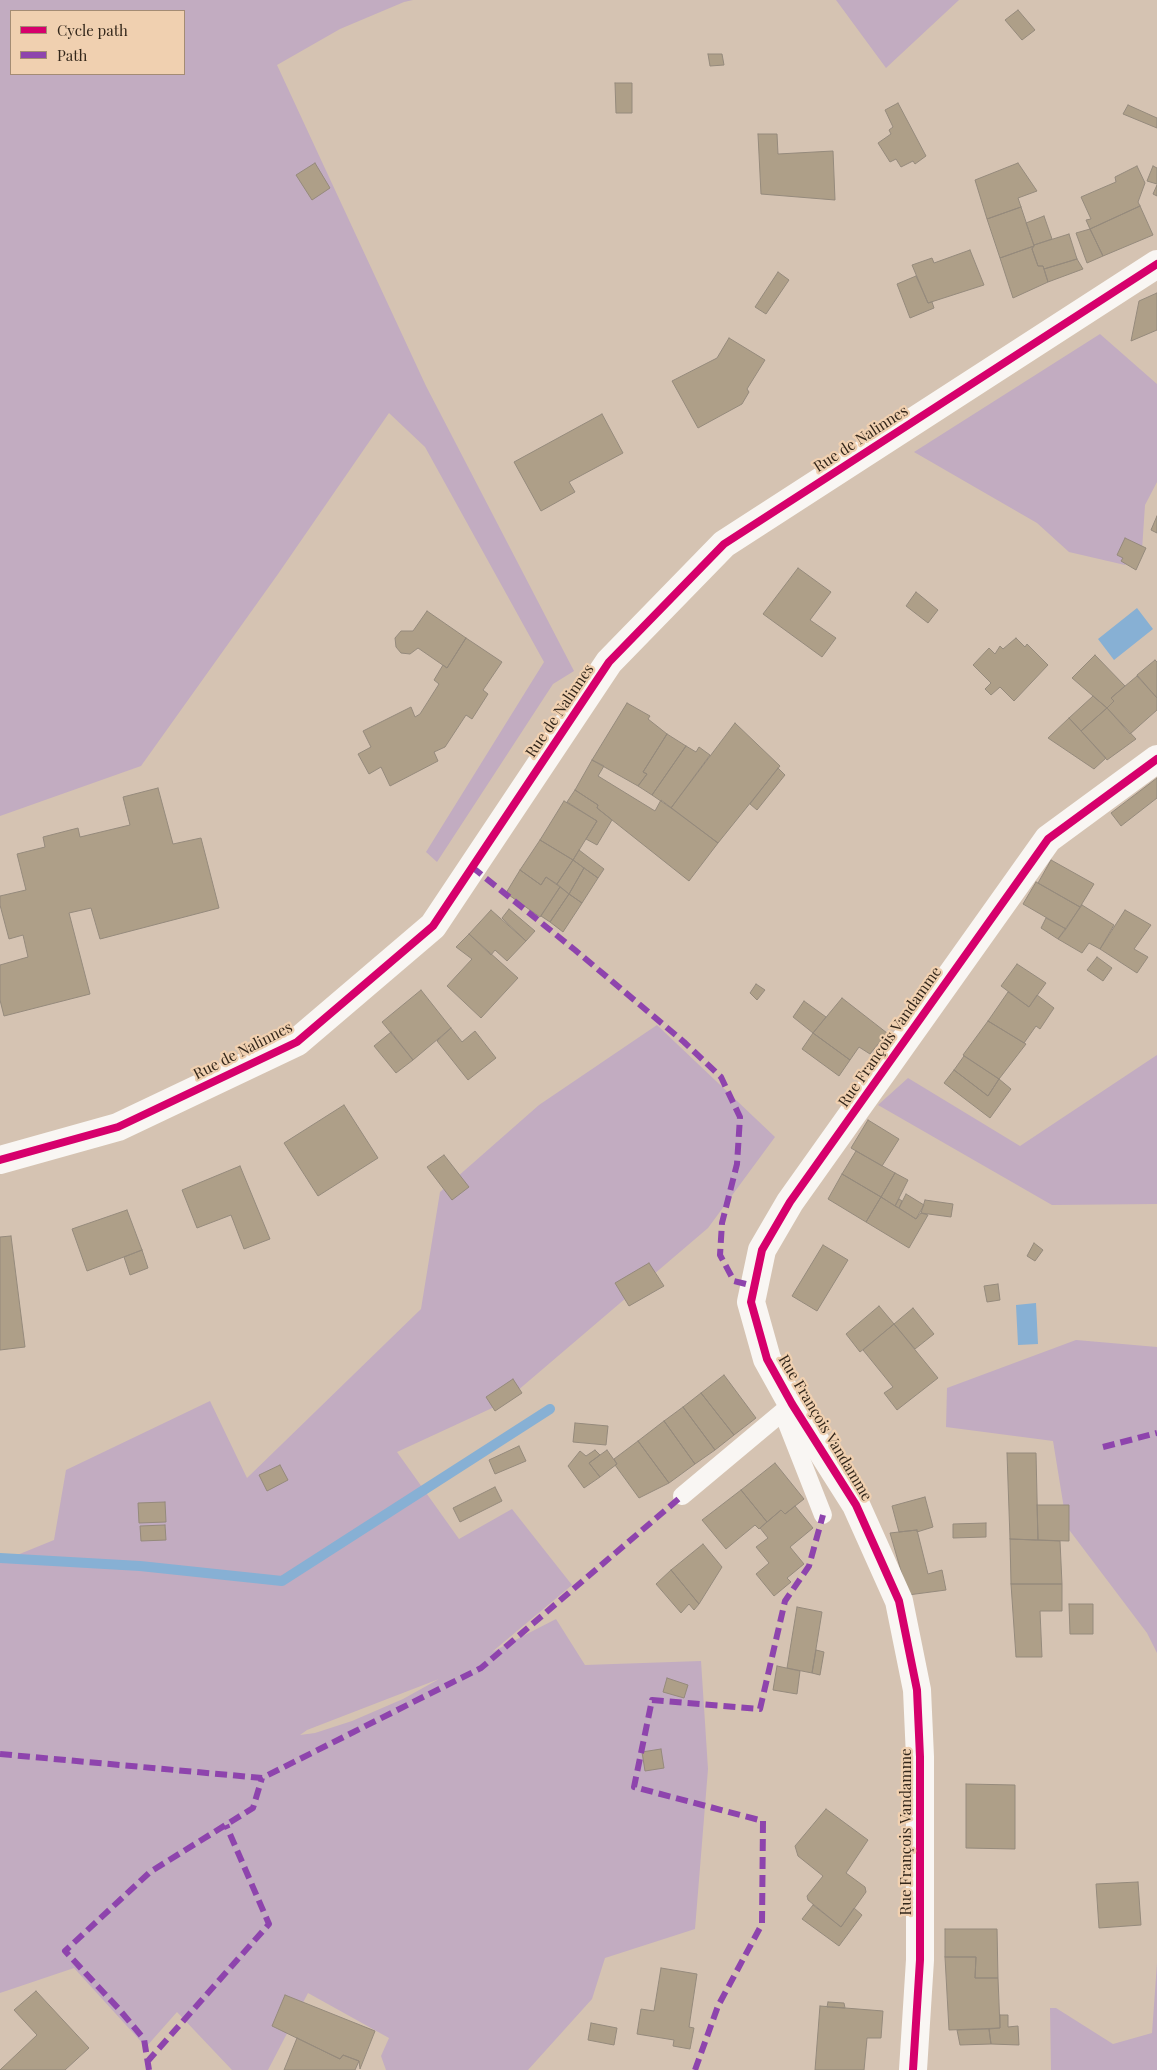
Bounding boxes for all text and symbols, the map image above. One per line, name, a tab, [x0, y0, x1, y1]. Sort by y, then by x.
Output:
legend	[10, 10, 185, 75]
text: Cycle path	[57, 20, 128, 40]
text: Path	[57, 45, 87, 65]
street label: Rue de Nalinnes	[811, 402, 911, 476]
street label: Rue de Nalinnes	[522, 661, 598, 761]
street label: Rue François Vandamme	[835, 963, 945, 1111]
street label: Rue de Nalinnes	[191, 1018, 295, 1084]
street label: Rue François Vandamme	[774, 1352, 876, 1504]
street label: Rue François Vandamme	[897, 1748, 915, 1916]

